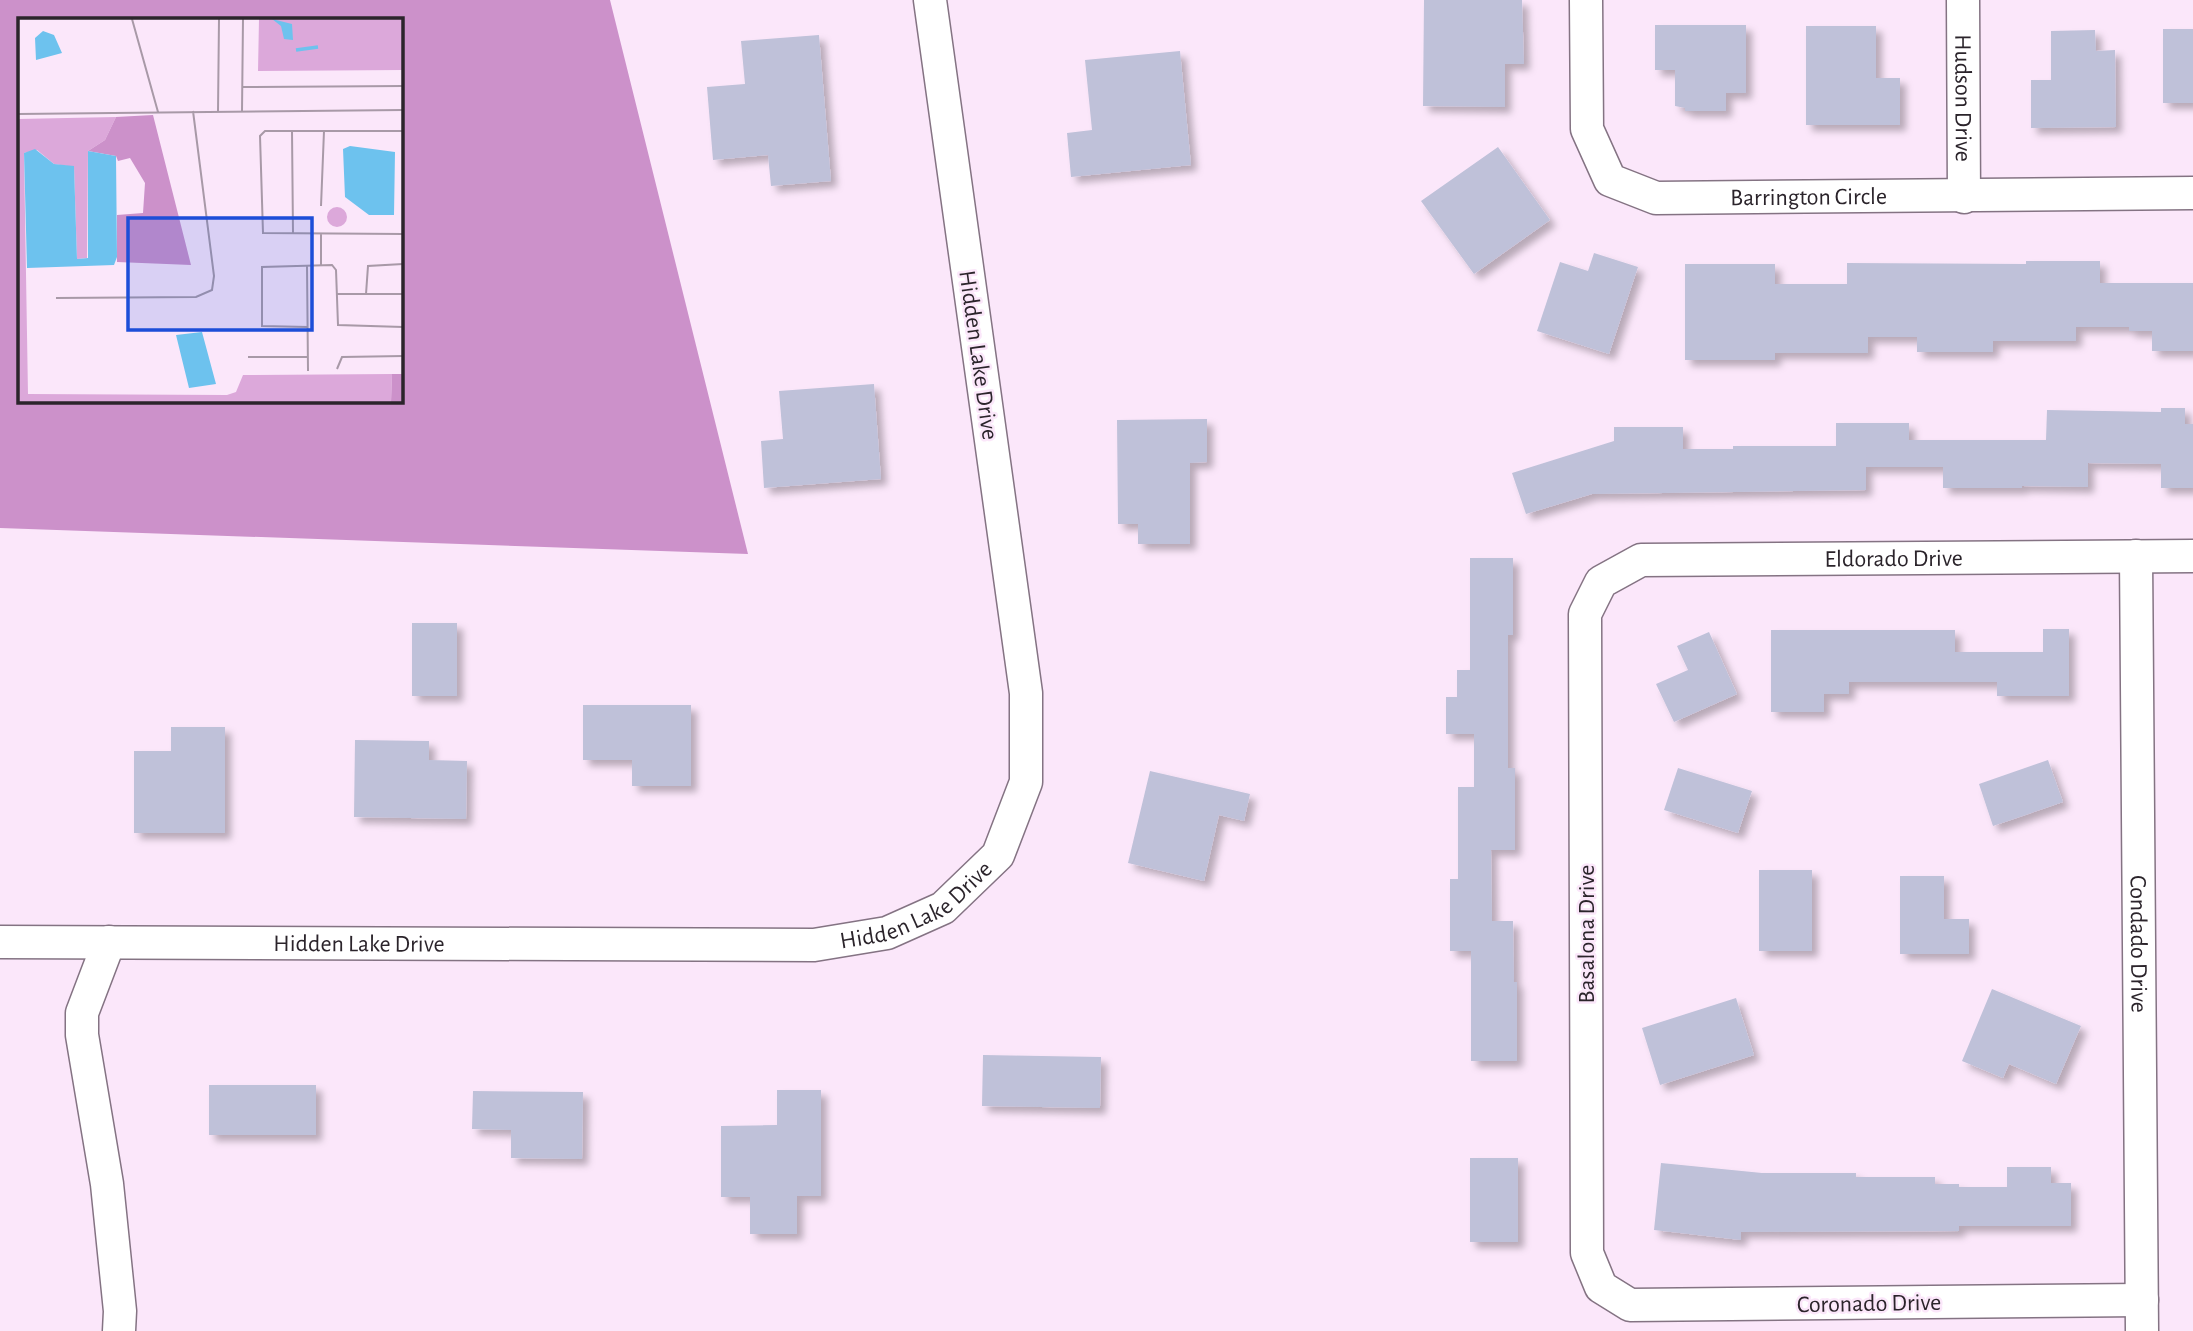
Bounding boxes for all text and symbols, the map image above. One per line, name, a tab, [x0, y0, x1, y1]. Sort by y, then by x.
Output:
inset map	[18, 18, 402, 402]
street label: Hudson Drive	[1950, 34, 1975, 162]
street label: Barrington Circle	[1730, 185, 1887, 210]
street label: Hidden Lake Drive	[954, 269, 1002, 442]
street label: Eldorado Drive	[1824, 547, 1963, 572]
street label: Hidden Lake Drive	[838, 857, 997, 954]
street label: Basalona Drive	[1575, 865, 1599, 1003]
street label: Condado Drive	[2125, 875, 2151, 1013]
street label: Hidden Lake Drive	[273, 932, 445, 957]
street label: Coronado Drive	[1797, 1291, 1941, 1317]

